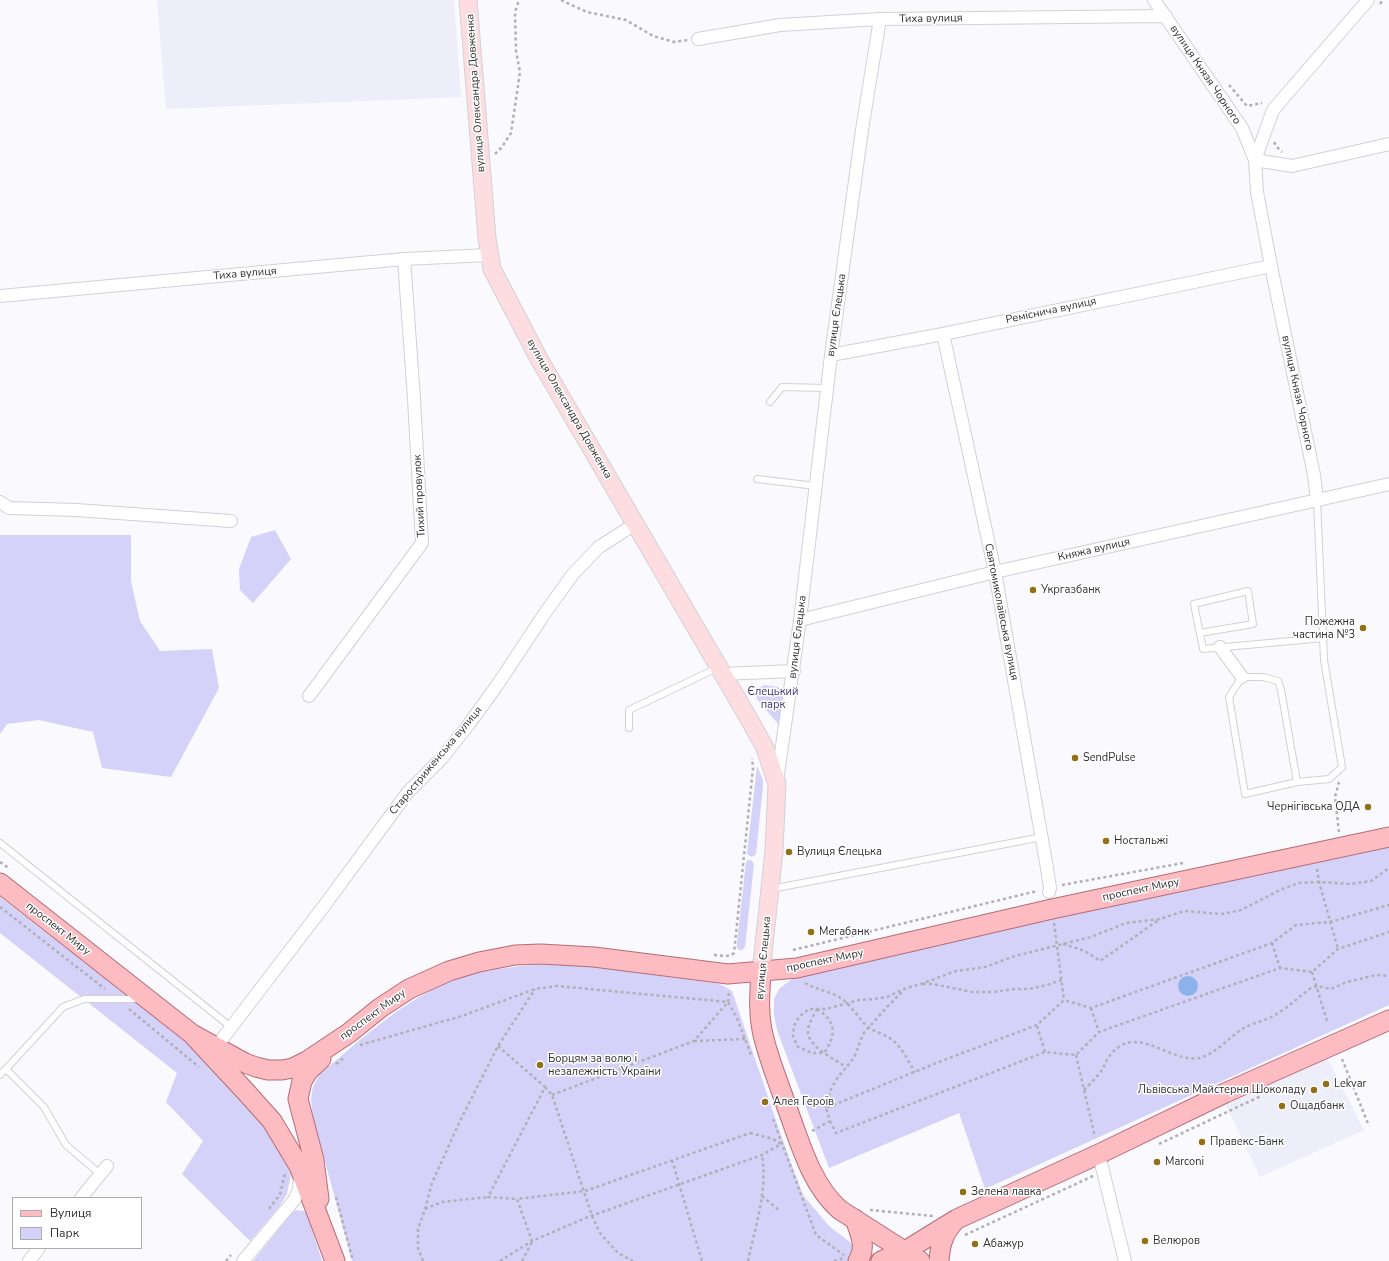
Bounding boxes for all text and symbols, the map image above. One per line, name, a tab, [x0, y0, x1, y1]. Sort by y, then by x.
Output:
street label: Тиха вулиця	[899, 12, 963, 26]
street label: вулиця Олександра Довженка	[464, 13, 488, 173]
street label: вулиця Князя Чорного	[1167, 23, 1243, 127]
street label: Тиха вулиця	[213, 265, 277, 283]
street label: вулиця Єлецька	[825, 273, 849, 357]
street label: Реміснича вулиця	[1005, 295, 1097, 327]
street label: вулиця Князя Чорного	[1278, 334, 1316, 452]
street label: вулиця Олександра Довженка	[524, 337, 614, 481]
street label: Тихий провулок	[411, 454, 429, 538]
street label: Княжа вулиця	[1057, 535, 1131, 565]
street label: Святомиколаївська вулиця	[981, 542, 1021, 682]
place label: Укргазбанк	[1041, 583, 1100, 597]
marker: Укргазбанк	[1028, 585, 1038, 595]
street label: вулиця Єлецька	[786, 595, 810, 679]
place label: Пожежна частина №3	[1293, 615, 1355, 641]
marker: Пожежна частина №3	[1358, 623, 1368, 633]
park label: Єлецький парк	[748, 685, 798, 711]
street label: Старостриженська вулиця	[387, 704, 485, 818]
place label: SendPulse	[1083, 751, 1136, 765]
marker: SendPulse	[1070, 753, 1080, 763]
place label: Чернігівська ОДА	[1267, 800, 1360, 814]
marker: Чернігівська ОДА	[1363, 802, 1373, 812]
place label: Ностальжі	[1114, 834, 1168, 848]
marker: Ностальжі	[1101, 836, 1111, 846]
place label: Вулиця Єлецька	[797, 845, 882, 859]
marker: Вулиця Єлецька	[784, 847, 794, 857]
street label: проспект Миру	[1101, 875, 1181, 905]
street label: проспект Миру	[23, 900, 93, 958]
street label: вулиця Єлецька	[754, 916, 774, 1000]
place label: Мегабанк	[819, 925, 869, 939]
marker: Мегабанк	[806, 927, 816, 937]
street label: проспект Миру	[785, 946, 865, 976]
street label: проспект Миру	[337, 987, 409, 1043]
place label: Борцям за волю і незалежність України	[548, 1052, 661, 1078]
marker: Борцям за волю і незалежність України	[535, 1060, 545, 1070]
place label: Lekvar	[1334, 1077, 1366, 1091]
marker: Lekvar	[1321, 1079, 1331, 1089]
place label: Львівська Майстерня Шоколаду	[1138, 1083, 1306, 1097]
marker: Львівська Майстерня Шоколаду	[1309, 1085, 1319, 1095]
place label: Алея Героїв	[773, 1095, 834, 1109]
marker: Алея Героїв	[760, 1097, 770, 1107]
place label: Ощадбанк	[1290, 1099, 1344, 1113]
marker: Ощадбанк	[1277, 1101, 1287, 1111]
place label: Правекс-Банк	[1210, 1135, 1284, 1149]
marker: Правекс-Банк	[1197, 1137, 1207, 1147]
place label: Marconi	[1165, 1155, 1204, 1169]
marker: Marconi	[1152, 1157, 1162, 1167]
place label: Зелена лавка	[971, 1185, 1041, 1199]
marker: Зелена лавка	[958, 1187, 968, 1197]
legend	[12, 1197, 142, 1249]
text: Вулиця	[50, 1205, 92, 1221]
text: Парк	[50, 1225, 79, 1241]
place label: Велюров	[1153, 1234, 1200, 1248]
marker: Велюров	[1140, 1236, 1150, 1246]
place label: Абажур	[983, 1237, 1024, 1251]
marker: Абажур	[970, 1239, 980, 1249]

